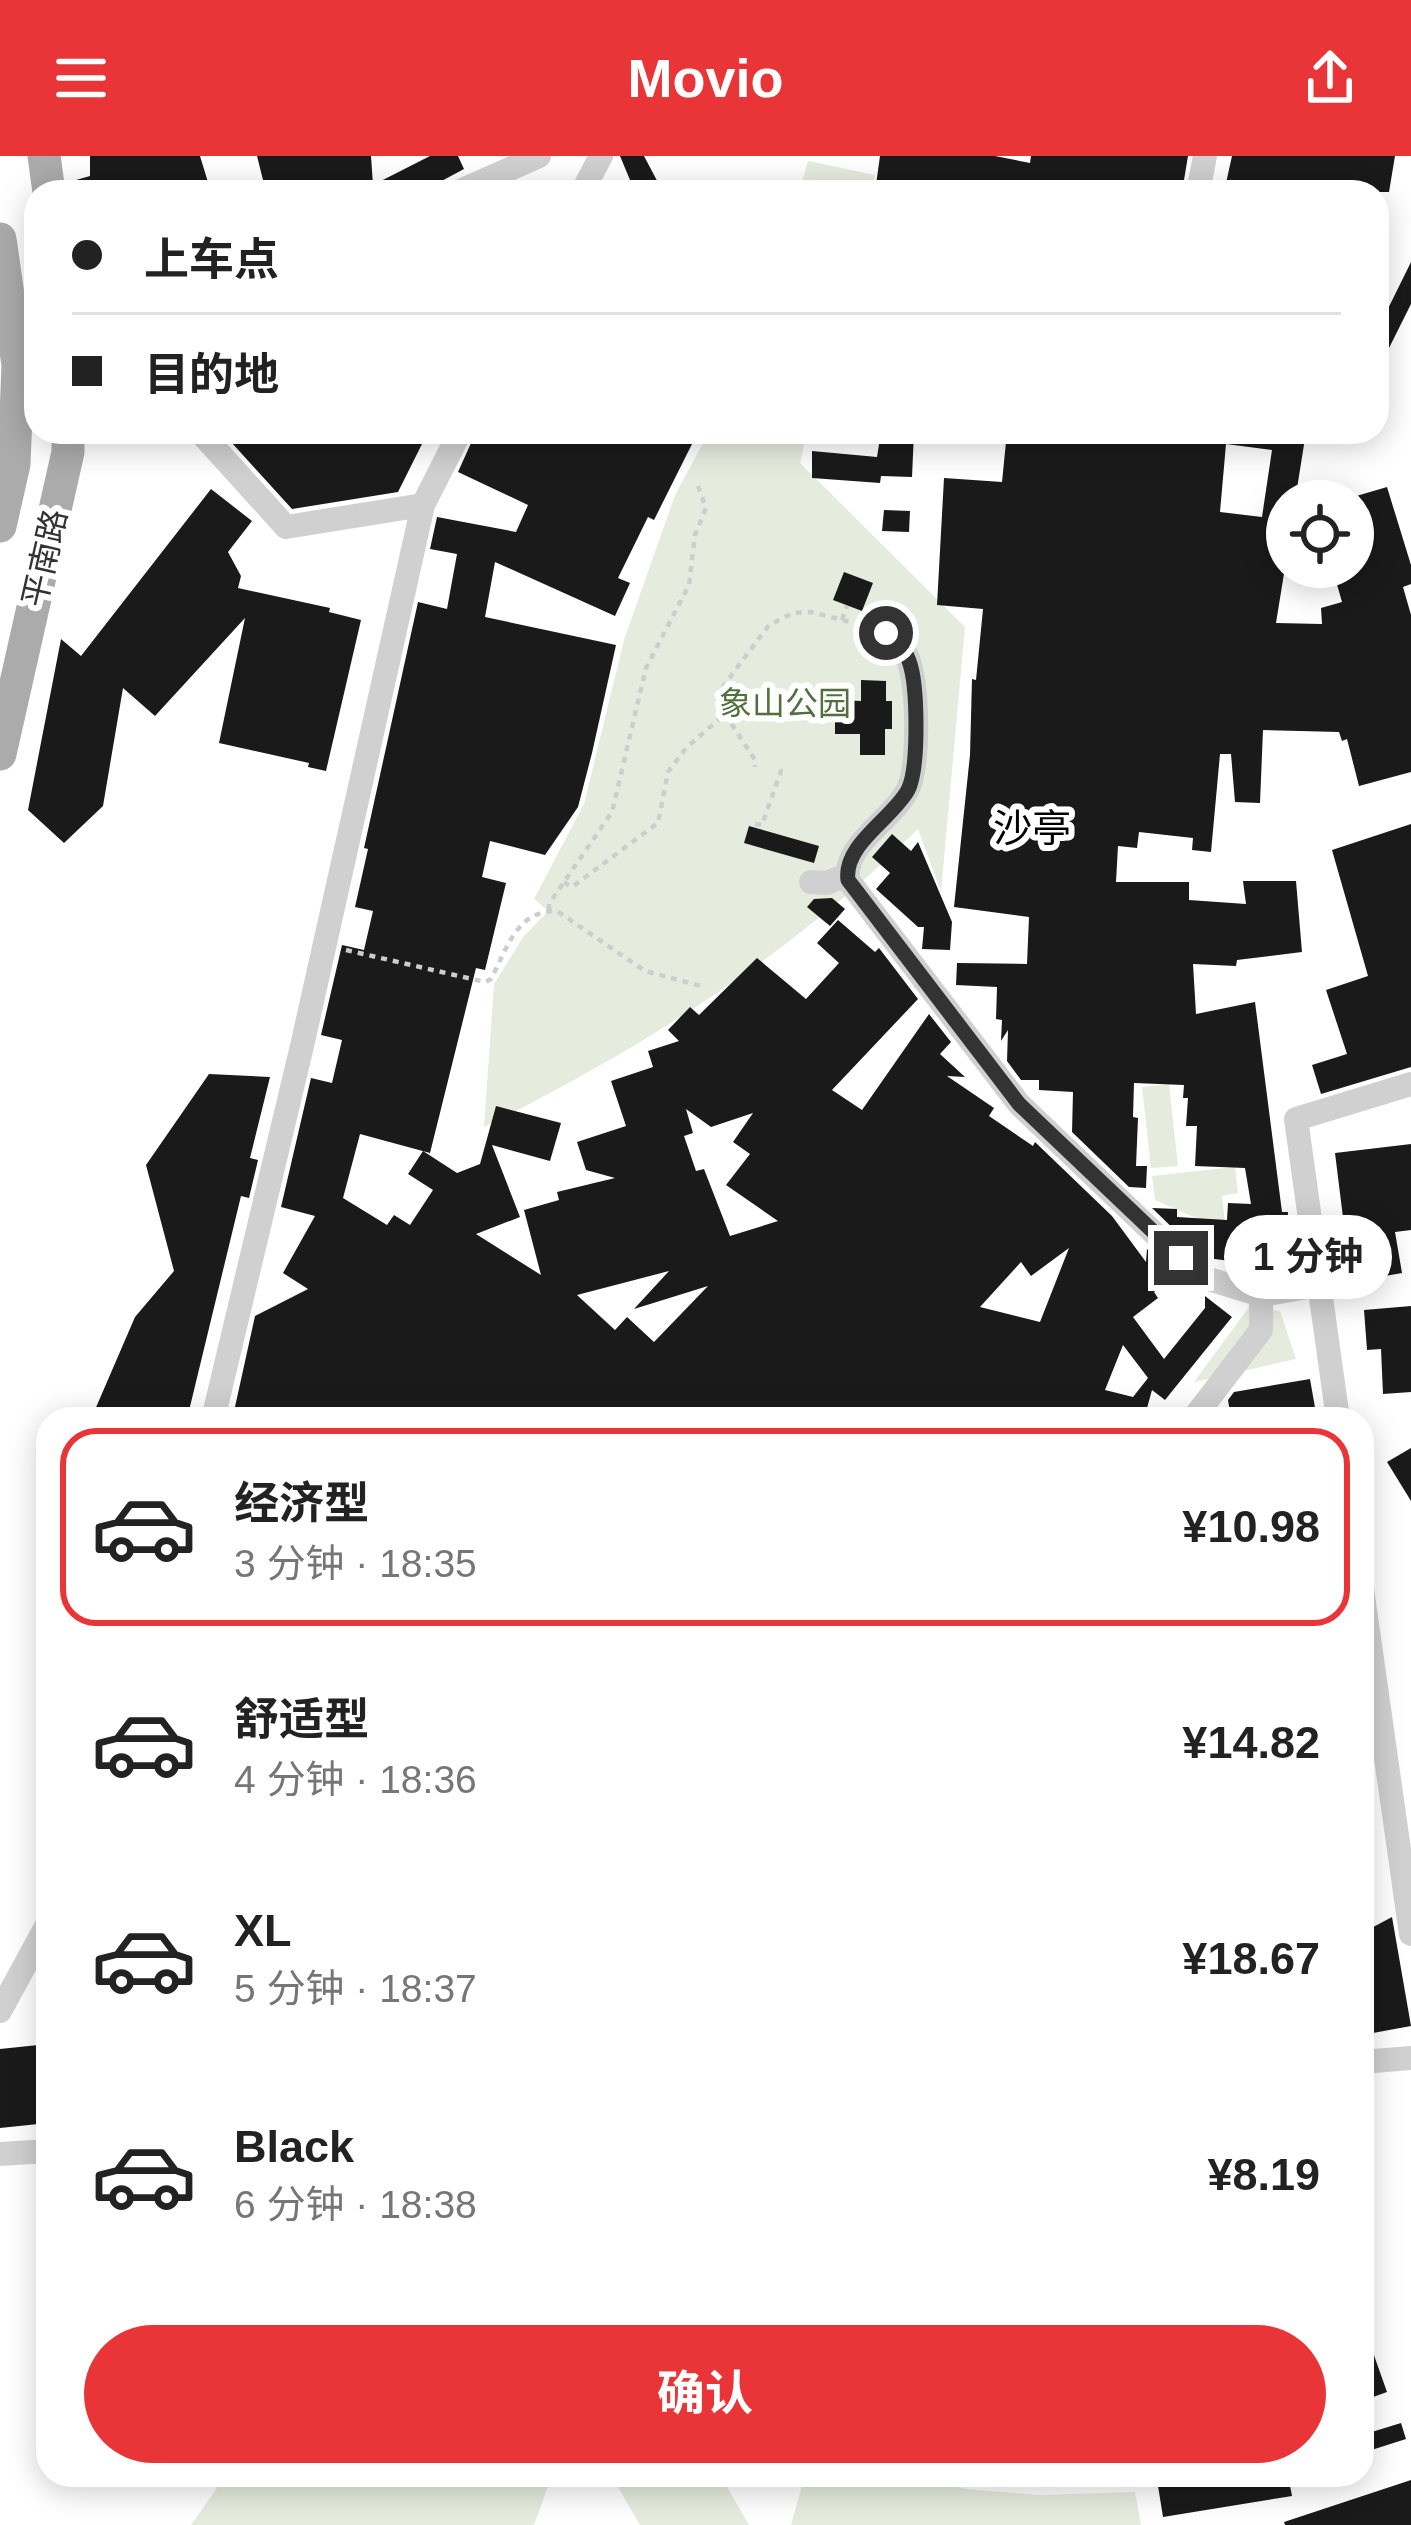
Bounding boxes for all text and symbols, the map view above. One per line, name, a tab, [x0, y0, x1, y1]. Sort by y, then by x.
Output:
icon: menu	[48, 45, 114, 111]
icon: share	[1297, 45, 1363, 111]
text: Movio	[628, 48, 784, 108]
text: 上车点	[144, 234, 279, 285]
text: 目的地	[144, 349, 279, 400]
map controls	[1266, 480, 1374, 588]
button: locate	[1266, 480, 1374, 588]
street label: 平南路	[15, 506, 74, 611]
route start	[859, 606, 913, 660]
park label: 象山公园	[719, 685, 851, 722]
district label: 沙亭	[993, 807, 1071, 850]
callout: 1 分钟	[1223, 1216, 1391, 1300]
route end	[1154, 1231, 1208, 1285]
text: 1 分钟	[1253, 1235, 1363, 1278]
icon: car	[90, 1473, 198, 1581]
text: 经济型	[234, 1478, 369, 1529]
text: ¥10.98	[1182, 1501, 1320, 1552]
text: 3 分钟 · 18:35	[234, 1542, 477, 1585]
icon: car	[90, 1689, 198, 1797]
text: 舒适型	[234, 1694, 369, 1745]
text: ¥14.82	[1182, 1717, 1320, 1768]
text: 4 分钟 · 18:36	[234, 1758, 477, 1801]
icon: car	[90, 1905, 198, 2013]
text: XL	[234, 1905, 292, 1956]
text: ¥18.67	[1182, 1933, 1320, 1984]
text: 5 分钟 · 18:37	[234, 1967, 477, 2010]
icon: car	[90, 2121, 198, 2229]
text: Black	[234, 2121, 354, 2172]
text: ¥8.19	[1207, 2149, 1320, 2200]
text: 6 分钟 · 18:38	[234, 2183, 477, 2226]
button: 确认	[84, 2325, 1326, 2463]

